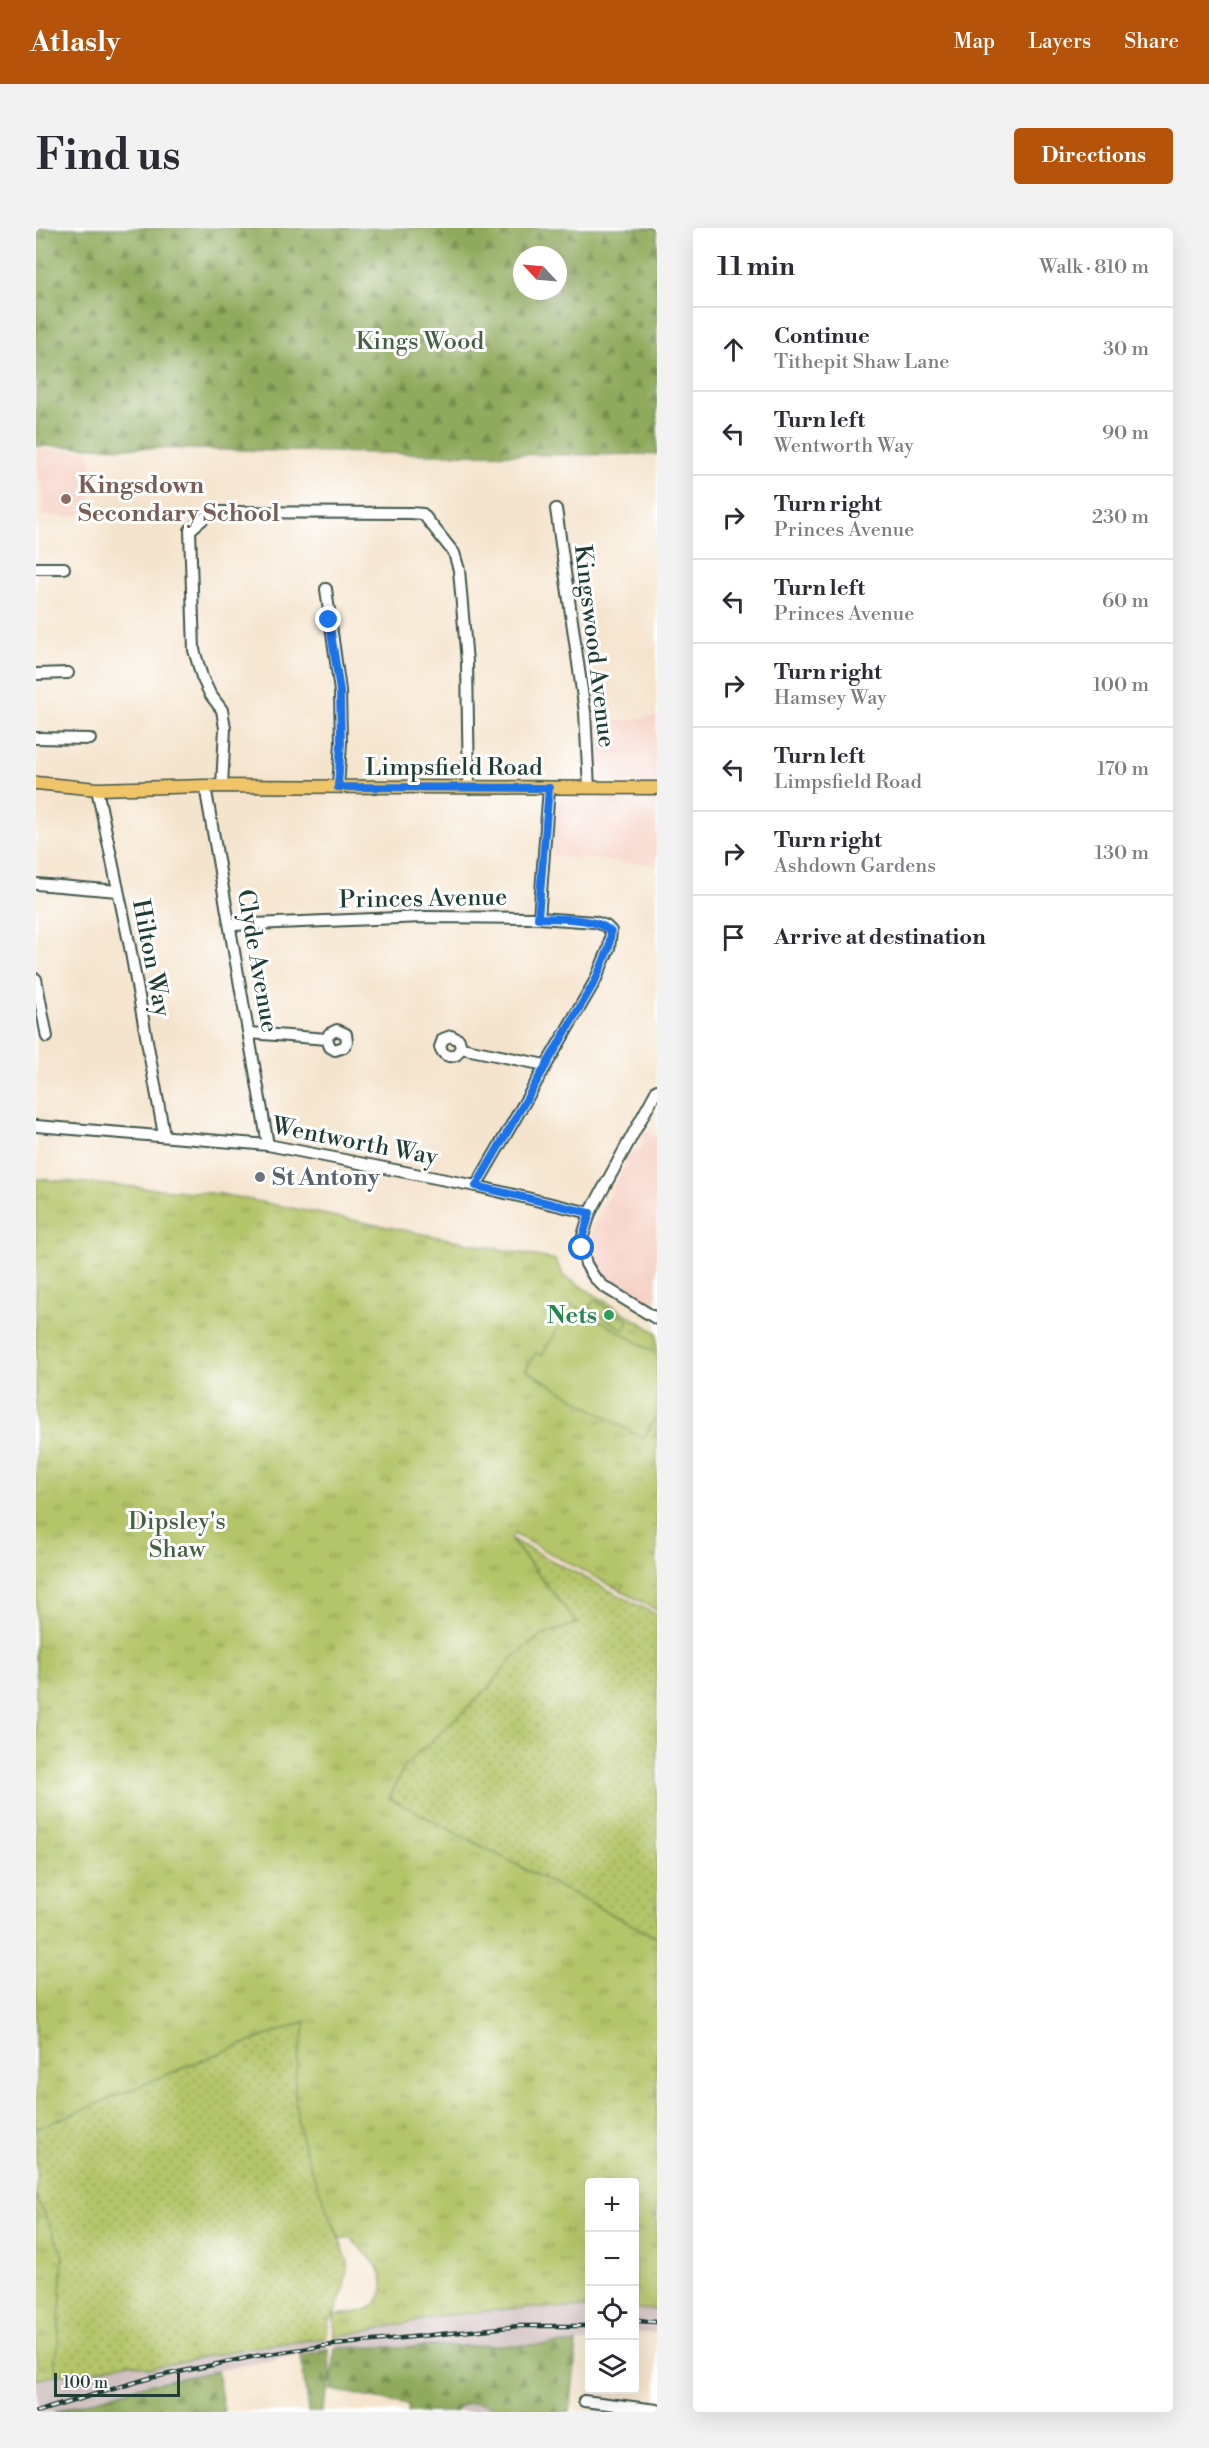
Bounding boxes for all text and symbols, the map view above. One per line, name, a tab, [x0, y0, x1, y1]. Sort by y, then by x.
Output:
text: Atlasly	[30, 25, 120, 60]
text: Map	[954, 29, 995, 55]
text: Layers	[1028, 29, 1091, 55]
text: Share	[1124, 29, 1179, 55]
button: Directions	[1014, 128, 1173, 184]
text: Find us	[36, 130, 180, 183]
north arrow	[513, 246, 567, 300]
text: 11 min	[717, 251, 795, 283]
text: Walk · 810 m	[1039, 255, 1149, 280]
text: Continue	[774, 323, 870, 350]
park label: Kings Wood	[356, 327, 485, 357]
icon: ahead	[717, 333, 750, 366]
text: 30 m	[1103, 337, 1149, 362]
text: Tithepit Shaw Lane	[774, 350, 949, 375]
text: Turn left	[774, 407, 865, 434]
icon: left	[717, 417, 750, 450]
text: 90 m	[1102, 421, 1149, 446]
text: Wentworth Way	[774, 434, 914, 459]
place label: Kingsdown Secondary School	[78, 471, 280, 529]
text: Turn right	[774, 491, 882, 518]
marker: Kingsdown Secondary School	[59, 492, 73, 506]
icon: right	[717, 501, 750, 534]
text: 230 m	[1092, 505, 1149, 530]
text: Princes Avenue	[774, 518, 914, 543]
street label: Kingswood Avenue	[567, 543, 621, 749]
text: Turn left	[774, 575, 865, 602]
icon: left	[717, 585, 750, 618]
text: 60 m	[1102, 589, 1149, 614]
text: Princes Avenue	[774, 602, 914, 627]
route end	[315, 606, 341, 632]
text: Turn right	[774, 659, 882, 686]
icon: right	[717, 669, 750, 702]
text: 100 m	[1093, 673, 1149, 698]
text: Hamsey Way	[774, 686, 887, 711]
text: Turn left	[774, 743, 865, 770]
street label: Limpsfield Road	[365, 753, 543, 783]
icon: left	[717, 753, 750, 786]
text: 170 m	[1097, 757, 1149, 782]
text: Limpsfield Road	[774, 770, 922, 795]
text: Turn right	[774, 827, 882, 854]
icon: right	[717, 837, 750, 870]
text: 130 m	[1094, 841, 1149, 866]
text: Ashdown Gardens	[774, 854, 936, 879]
street label: Princes Avenue	[339, 883, 507, 915]
street label: Clyde Avenue	[230, 887, 284, 1035]
street label: Hilton Way	[125, 897, 177, 1020]
icon: arrive	[717, 921, 750, 954]
text: Arrive at destination	[774, 924, 986, 951]
street label: Wentworth Way	[269, 1111, 440, 1173]
place label: St Antony	[272, 1163, 381, 1193]
marker: St Antony	[253, 1170, 267, 1184]
route start	[568, 1234, 594, 1260]
place label: Nets	[547, 1301, 597, 1331]
marker: Nets	[602, 1308, 616, 1322]
park label: Dipsley's Shaw	[128, 1507, 226, 1565]
map controls	[585, 2178, 639, 2394]
button: +	[585, 2178, 639, 2232]
button: −	[585, 2232, 639, 2286]
button: locate	[585, 2286, 639, 2340]
button: layers	[585, 2340, 639, 2394]
scale bar	[54, 2370, 180, 2398]
text: 100 m	[63, 2373, 108, 2393]

